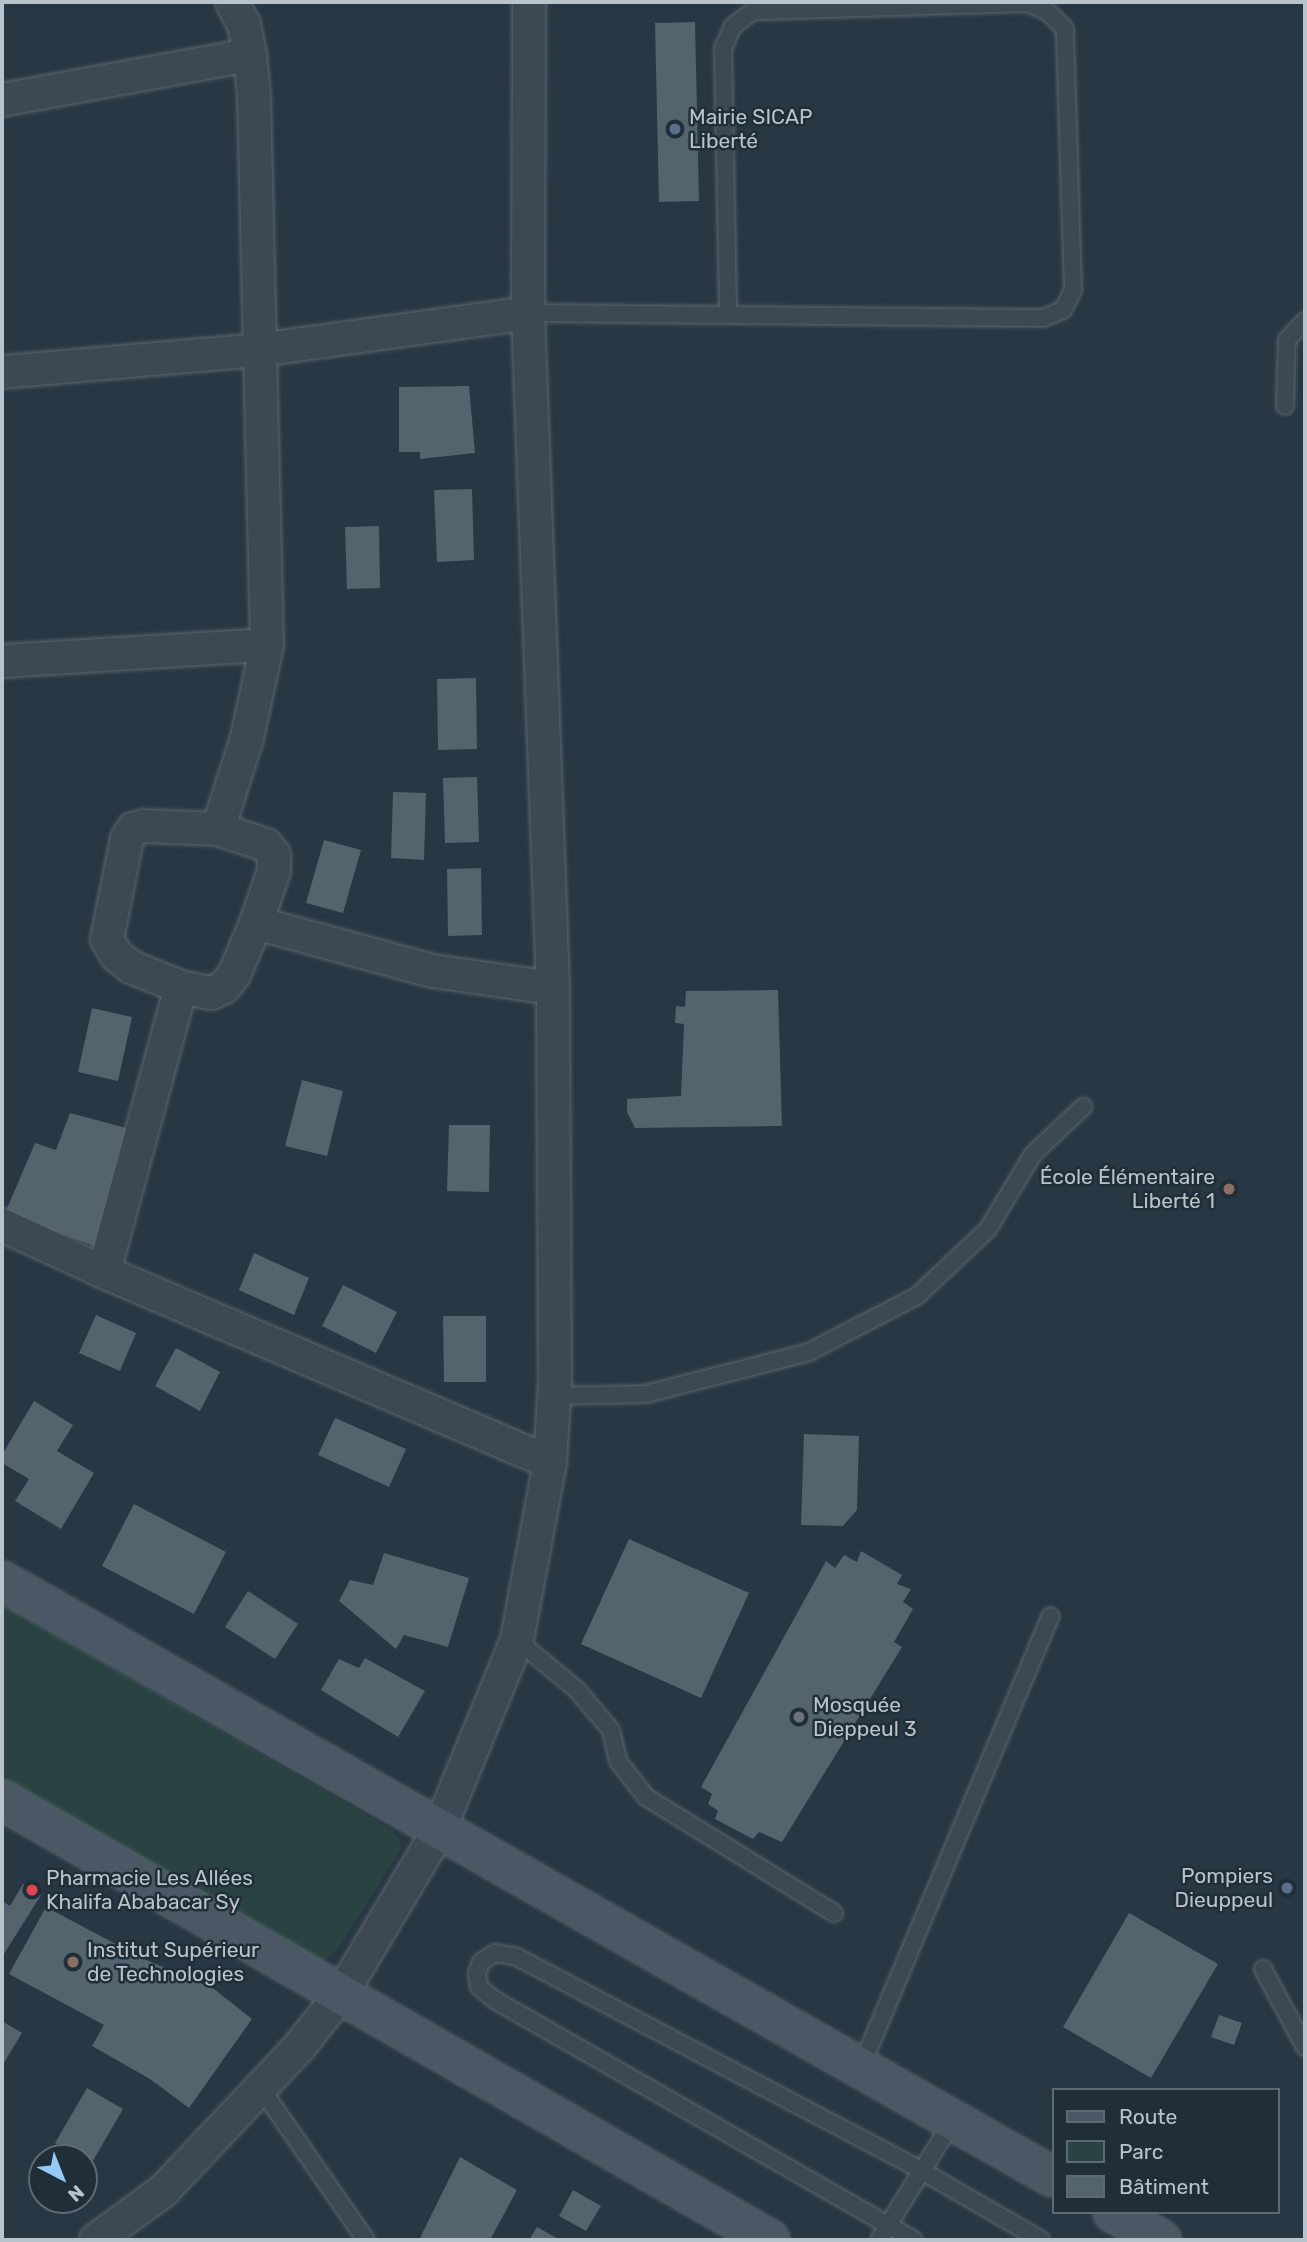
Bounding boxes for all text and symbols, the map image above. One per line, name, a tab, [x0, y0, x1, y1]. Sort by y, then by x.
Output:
place label: Mairie SICAP Liberté	[689, 104, 813, 154]
marker: Mairie SICAP Liberté	[667, 121, 683, 137]
place label: École Élémentaire Liberté 1	[1040, 1164, 1215, 1214]
marker: École Élémentaire Liberté 1	[1221, 1181, 1237, 1197]
place label: Mosquée Dieppeul 3	[813, 1692, 917, 1742]
marker: Mosquée Dieppeul 3	[791, 1709, 807, 1725]
place label: Pompiers Dieuppeul	[1175, 1863, 1273, 1913]
place label: Pharmacie Les Allées Khalifa Ababacar Sy	[46, 1865, 253, 1915]
marker: Pompiers Dieuppeul	[1279, 1880, 1295, 1896]
marker: Pharmacie Les Allées Khalifa Ababacar Sy	[24, 1882, 40, 1898]
place label: Institut Supérieur de Technologies	[87, 1937, 259, 1987]
marker: Institut Supérieur de Technologies	[65, 1954, 81, 1970]
legend	[1052, 2088, 1279, 2214]
text: Route	[1119, 2104, 1177, 2129]
text: Parc	[1119, 2139, 1163, 2164]
north arrow	[28, 2144, 98, 2214]
text: Bâtiment	[1119, 2174, 1209, 2199]
text: N	[63, 2180, 89, 2207]

